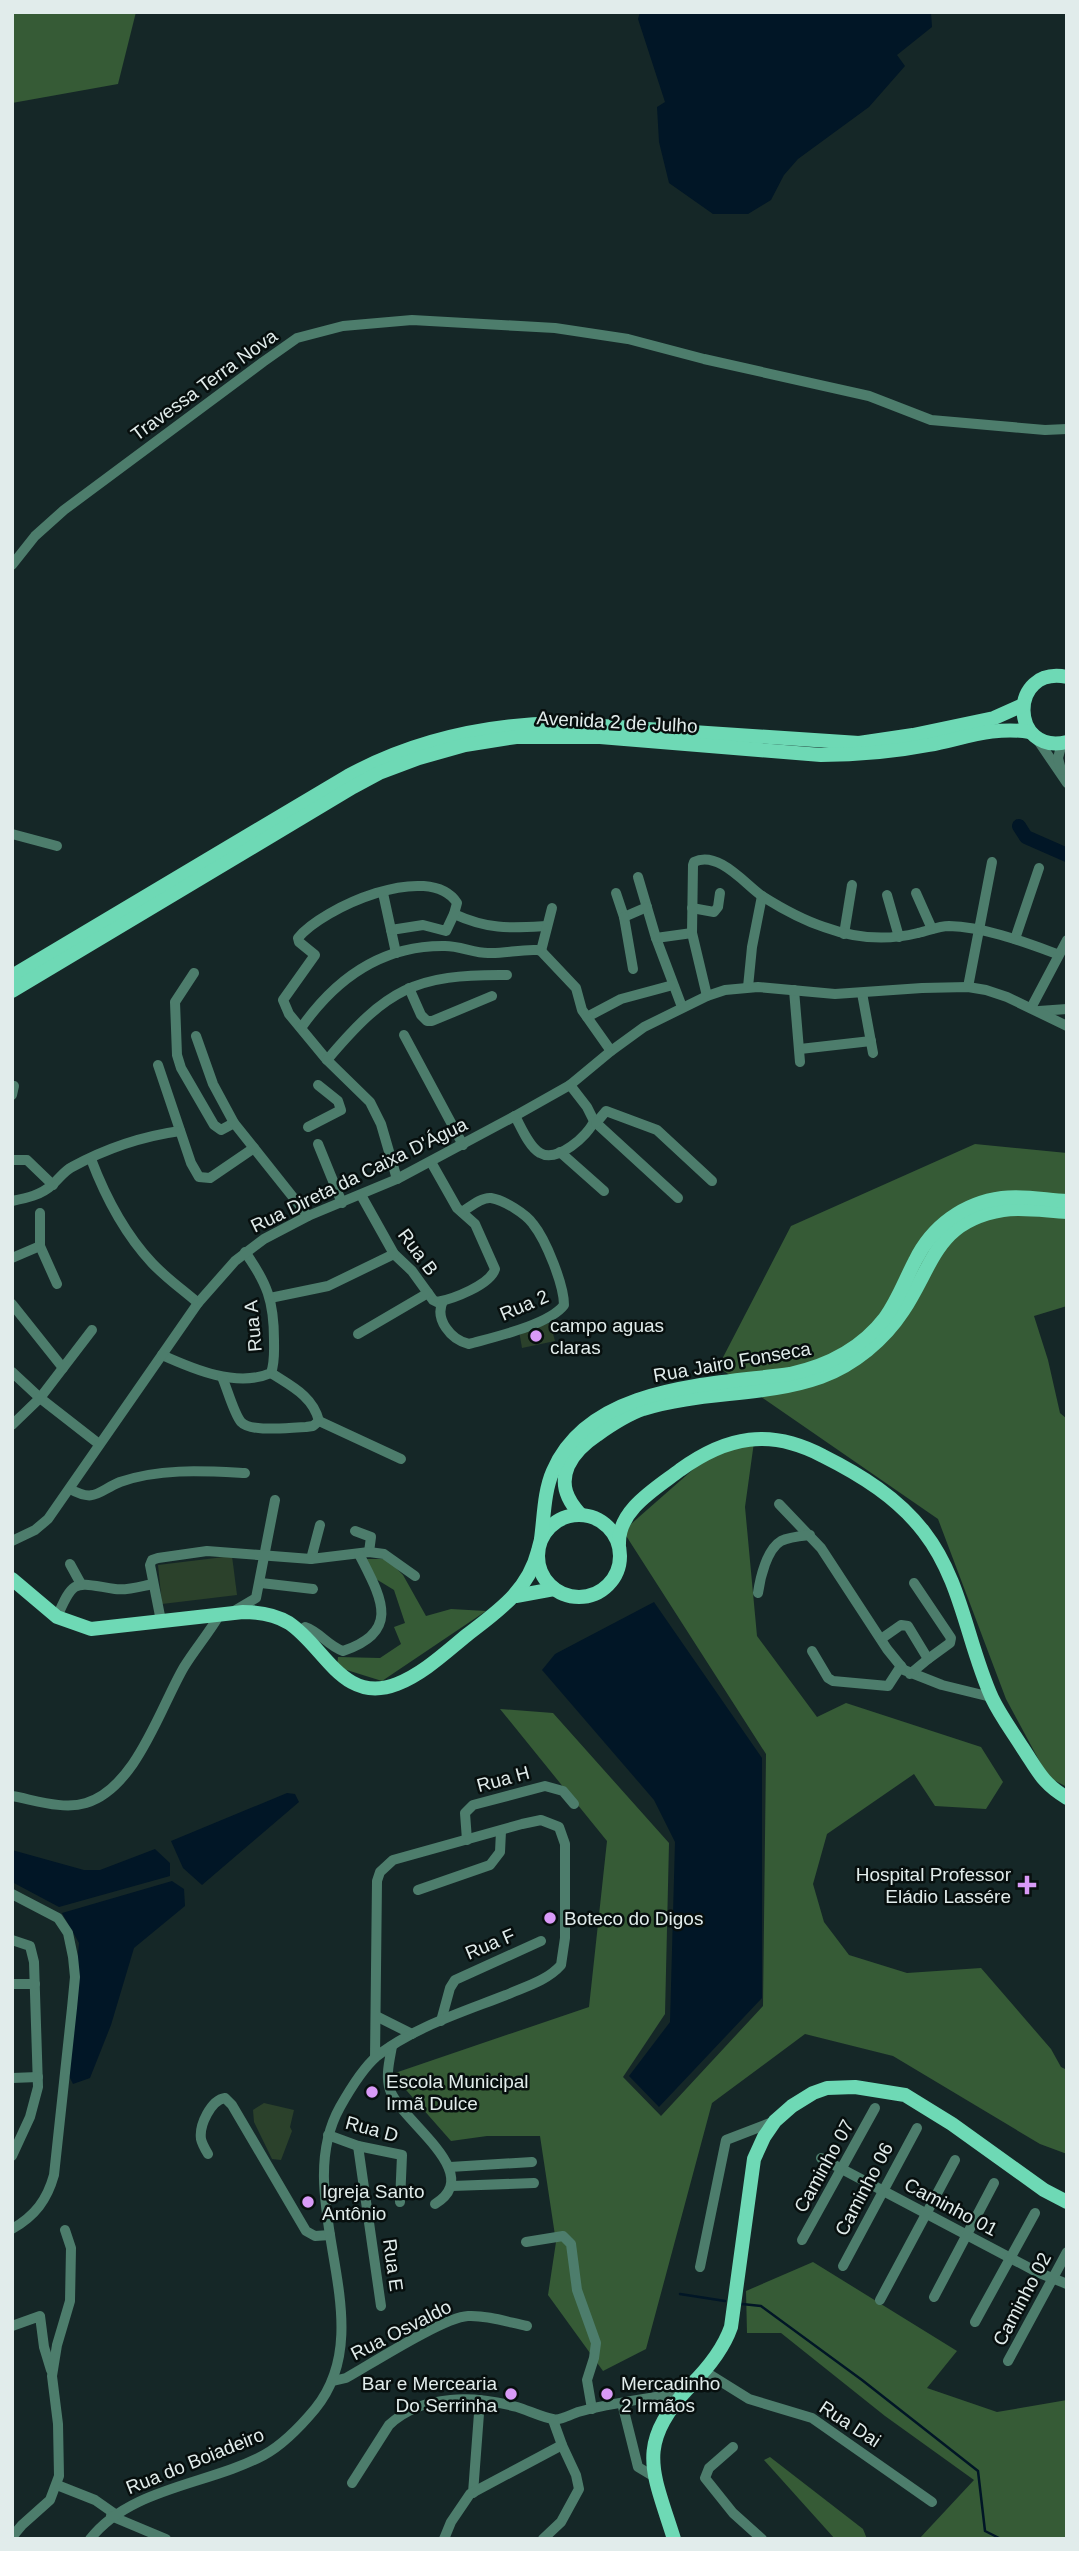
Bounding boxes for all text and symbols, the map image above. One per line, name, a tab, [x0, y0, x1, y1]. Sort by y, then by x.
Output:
street label: Travessa Terra Nova	[127, 325, 281, 445]
street label: Avenida 2 de Julho	[536, 707, 698, 737]
street label: Rua Direta da Caixa D'Água	[247, 1113, 471, 1237]
street label: Rua B	[394, 1225, 442, 1279]
street label: Rua 2	[497, 1285, 551, 1325]
street label: Rua A	[240, 1299, 266, 1353]
place label: campo aguas claras	[550, 1315, 664, 1358]
marker: campo aguas claras	[528, 1328, 544, 1344]
street label: Rua Jairo Fonseca	[652, 1338, 813, 1386]
street label: Rua H	[474, 1762, 532, 1796]
place label: Hospital Professor Eládio Lassére	[856, 1864, 1012, 1907]
marker: Hospital Professor Eládio Lassére	[1017, 1875, 1037, 1895]
place label: Boteco do Digos	[564, 1908, 703, 1929]
marker: Boteco do Digos	[542, 1910, 558, 1926]
street label: Rua F	[462, 1924, 518, 1964]
place label: Escola Municipal Irmã Dulce	[386, 2071, 529, 2114]
marker: Escola Municipal Irmã Dulce	[364, 2084, 380, 2100]
street label: Rua D	[343, 2112, 401, 2146]
street label: Caminho 07	[790, 2116, 858, 2216]
street label: Caminho 06	[831, 2139, 897, 2239]
street label: Caminho 01	[901, 2174, 1001, 2240]
place label: Igreja Santo Antônio	[322, 2181, 424, 2224]
marker: Igreja Santo Antônio	[300, 2194, 316, 2210]
street label: Rua E	[379, 2237, 407, 2293]
street label: Caminho 02	[989, 2249, 1055, 2349]
street label: Rua Osvaldo	[347, 2296, 455, 2364]
place label: Bar e Mercearia Do Serrinha	[362, 2373, 497, 2416]
place label: Mercadinho 2 Irmãos	[621, 2373, 720, 2416]
marker: Bar e Mercearia Do Serrinha	[503, 2386, 519, 2402]
marker: Mercadinho 2 Irmãos	[599, 2386, 615, 2402]
street label: Rua Dai	[815, 2396, 885, 2452]
street label: Rua do Boiadeiro	[123, 2424, 267, 2498]

